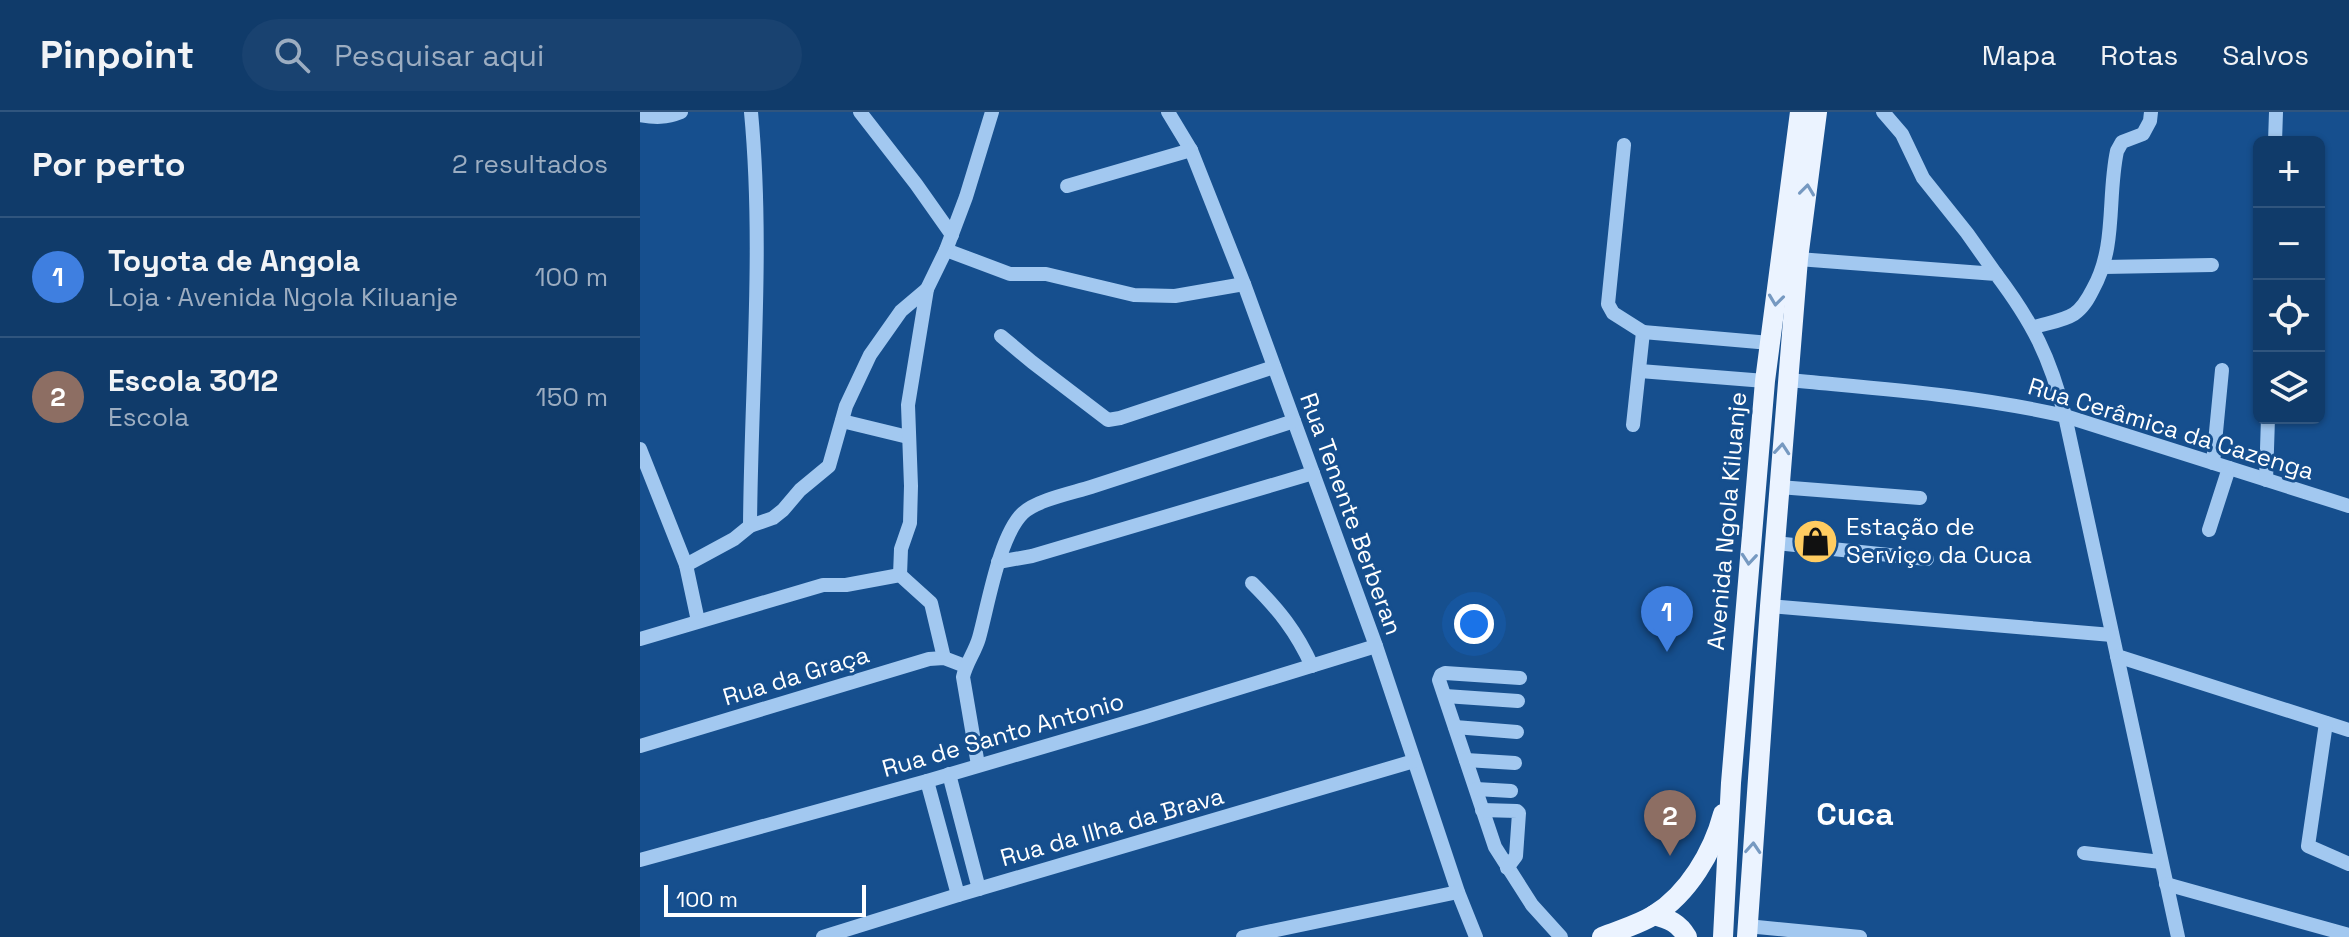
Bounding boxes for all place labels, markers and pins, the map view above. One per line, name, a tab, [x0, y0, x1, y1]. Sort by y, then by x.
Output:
place label: Estação de Serviço da Cuca	[1846, 511, 2032, 570]
shop icon: Estação de Serviço da Cuca	[1791, 517, 1839, 565]
pin: 1	[1641, 586, 1693, 652]
pin: 2	[1644, 790, 1696, 856]

